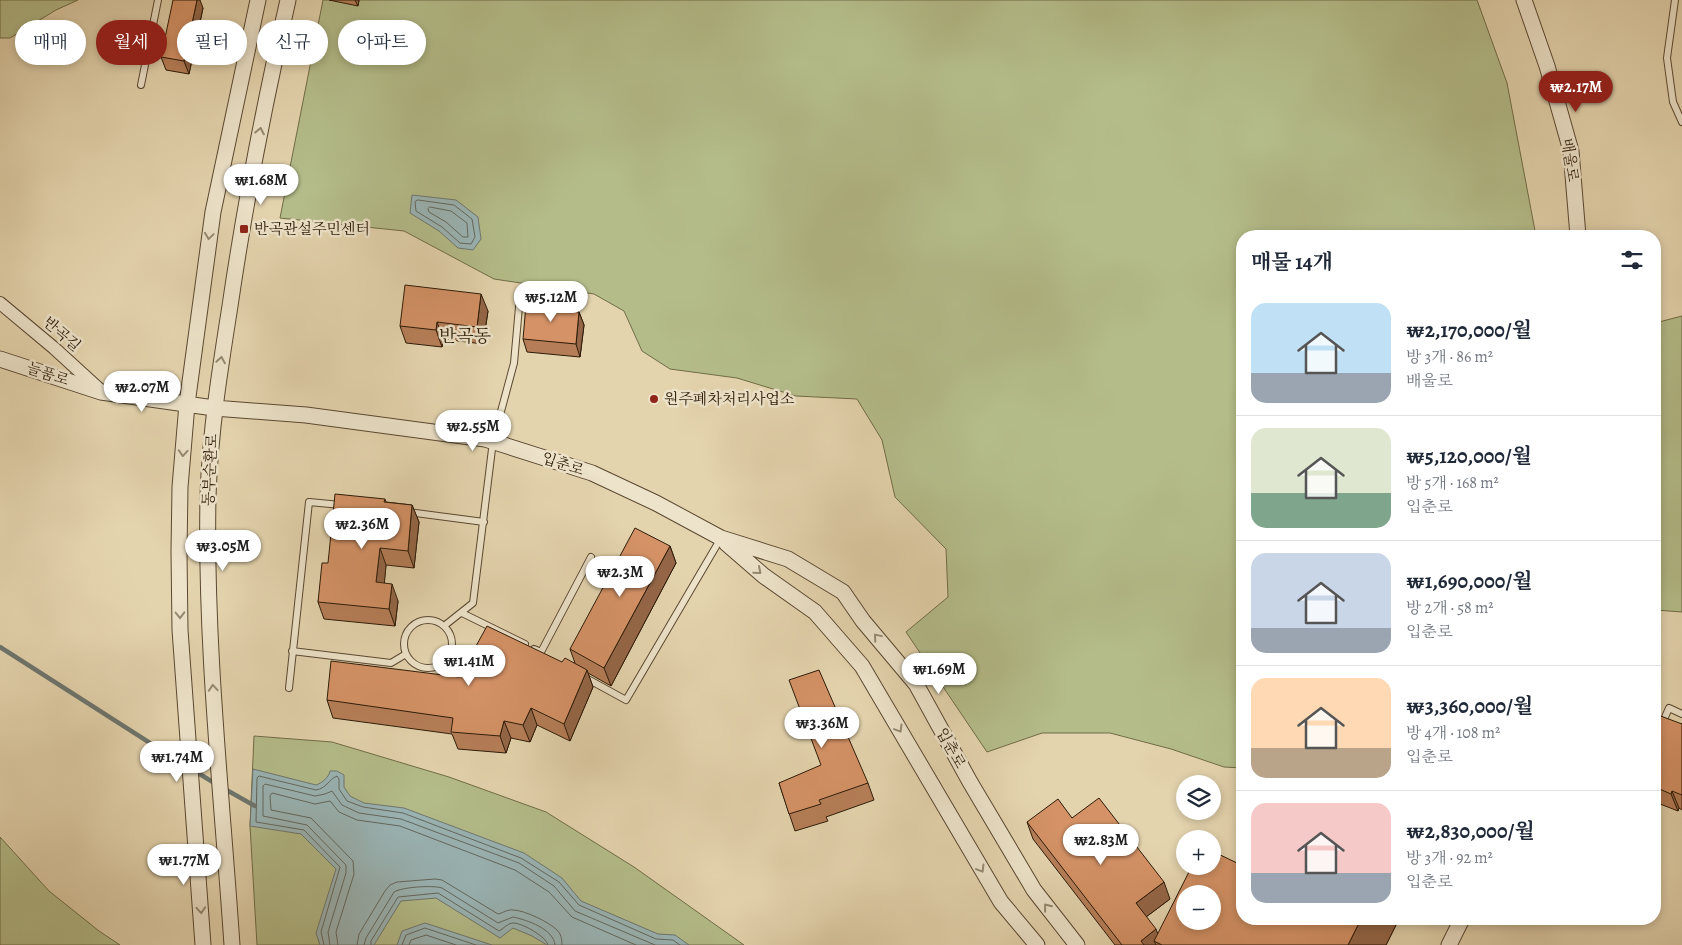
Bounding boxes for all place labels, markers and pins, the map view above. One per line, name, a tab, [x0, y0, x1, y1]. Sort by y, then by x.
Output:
pin: ₩2.17M	[1535, 70, 1617, 113]
pin: ₩1.68M	[220, 164, 302, 206]
place label: 반곡관설주민센터	[254, 219, 370, 239]
marker: 반곡관설주민센터	[238, 223, 250, 235]
pin: ₩5.12M	[510, 280, 592, 323]
pin: ₩2.07M	[101, 370, 183, 413]
place label: 원주폐차처리사업소	[664, 389, 795, 409]
marker: 원주폐차처리사업소	[648, 393, 660, 405]
pin: ₩2.55M	[432, 410, 514, 452]
pin: ₩2.36M	[321, 508, 403, 550]
pin: ₩3.05M	[182, 530, 264, 572]
pin: ₩2.3M	[585, 556, 655, 598]
pin: ₩1.41M	[428, 644, 510, 687]
pin: ₩1.69M	[898, 652, 980, 695]
pin: ₩3.36M	[781, 706, 863, 749]
pin: ₩1.74M	[136, 740, 218, 783]
pin: ₩2.83M	[1060, 824, 1142, 866]
pin: ₩1.77M	[143, 844, 225, 886]

